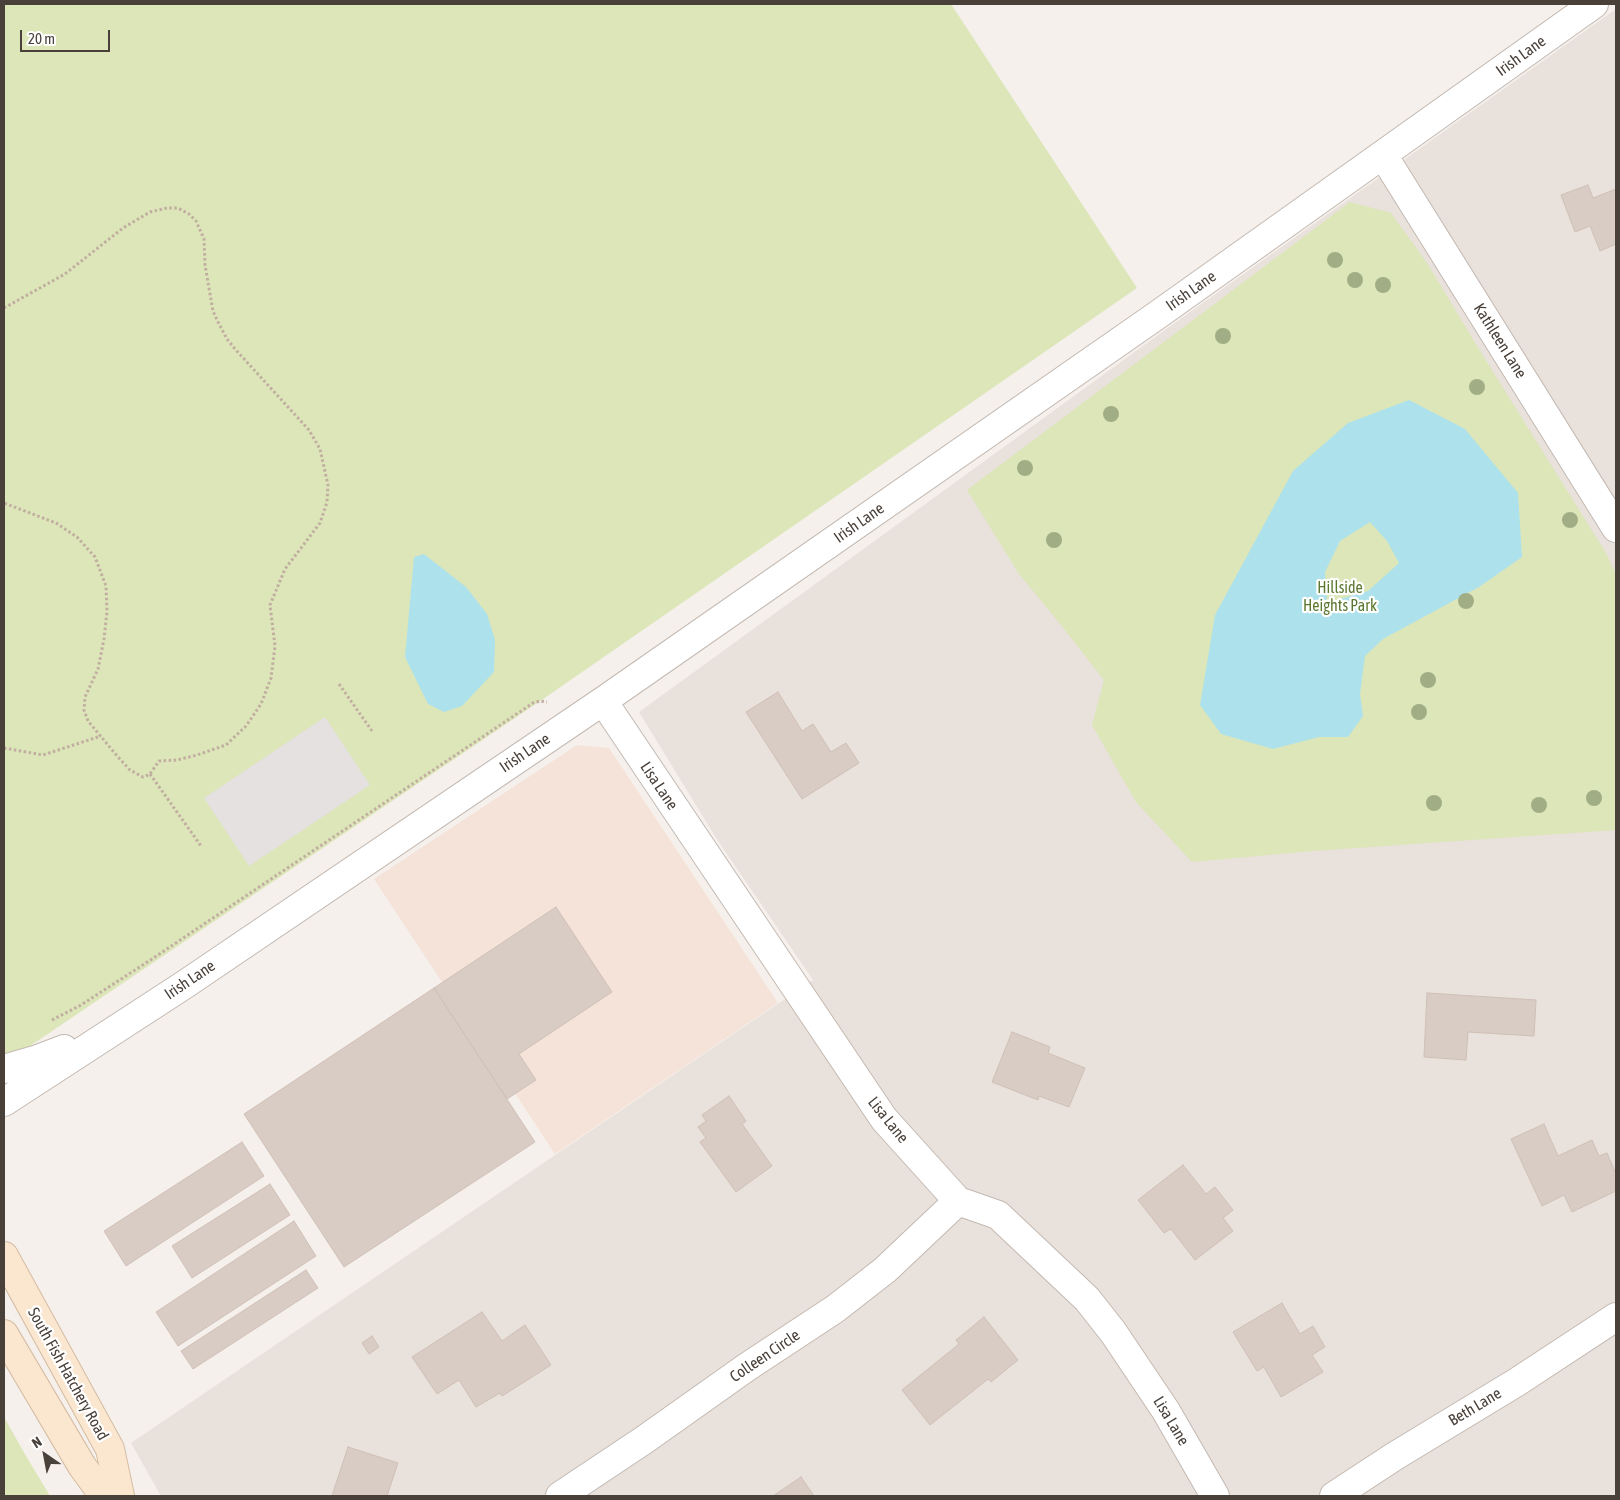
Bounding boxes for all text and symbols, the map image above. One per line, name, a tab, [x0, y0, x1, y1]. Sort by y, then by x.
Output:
scale bar	[22, 20, 112, 52]
text: 20 m	[28, 30, 55, 47]
street label: Irish Lane	[1492, 32, 1550, 80]
street label: Irish Lane	[1162, 267, 1220, 315]
street label: Kathleen Lane	[1469, 300, 1531, 382]
street label: Irish Lane	[830, 499, 888, 547]
park label: Hillside Heights Park	[1303, 578, 1377, 616]
street label: Irish Lane	[496, 729, 554, 777]
street label: Lisa Lane	[636, 758, 682, 814]
street label: Irish Lane	[161, 956, 219, 1004]
street label: Lisa Lane	[864, 1093, 912, 1147]
street label: South Fish Hatchery Road	[24, 1304, 112, 1444]
street label: Colleen Circle	[726, 1326, 804, 1386]
street label: Beth Lane	[1445, 1384, 1505, 1430]
street label: Lisa Lane	[1149, 1393, 1193, 1449]
north arrow	[20, 1430, 70, 1480]
text: N	[29, 1433, 45, 1451]

